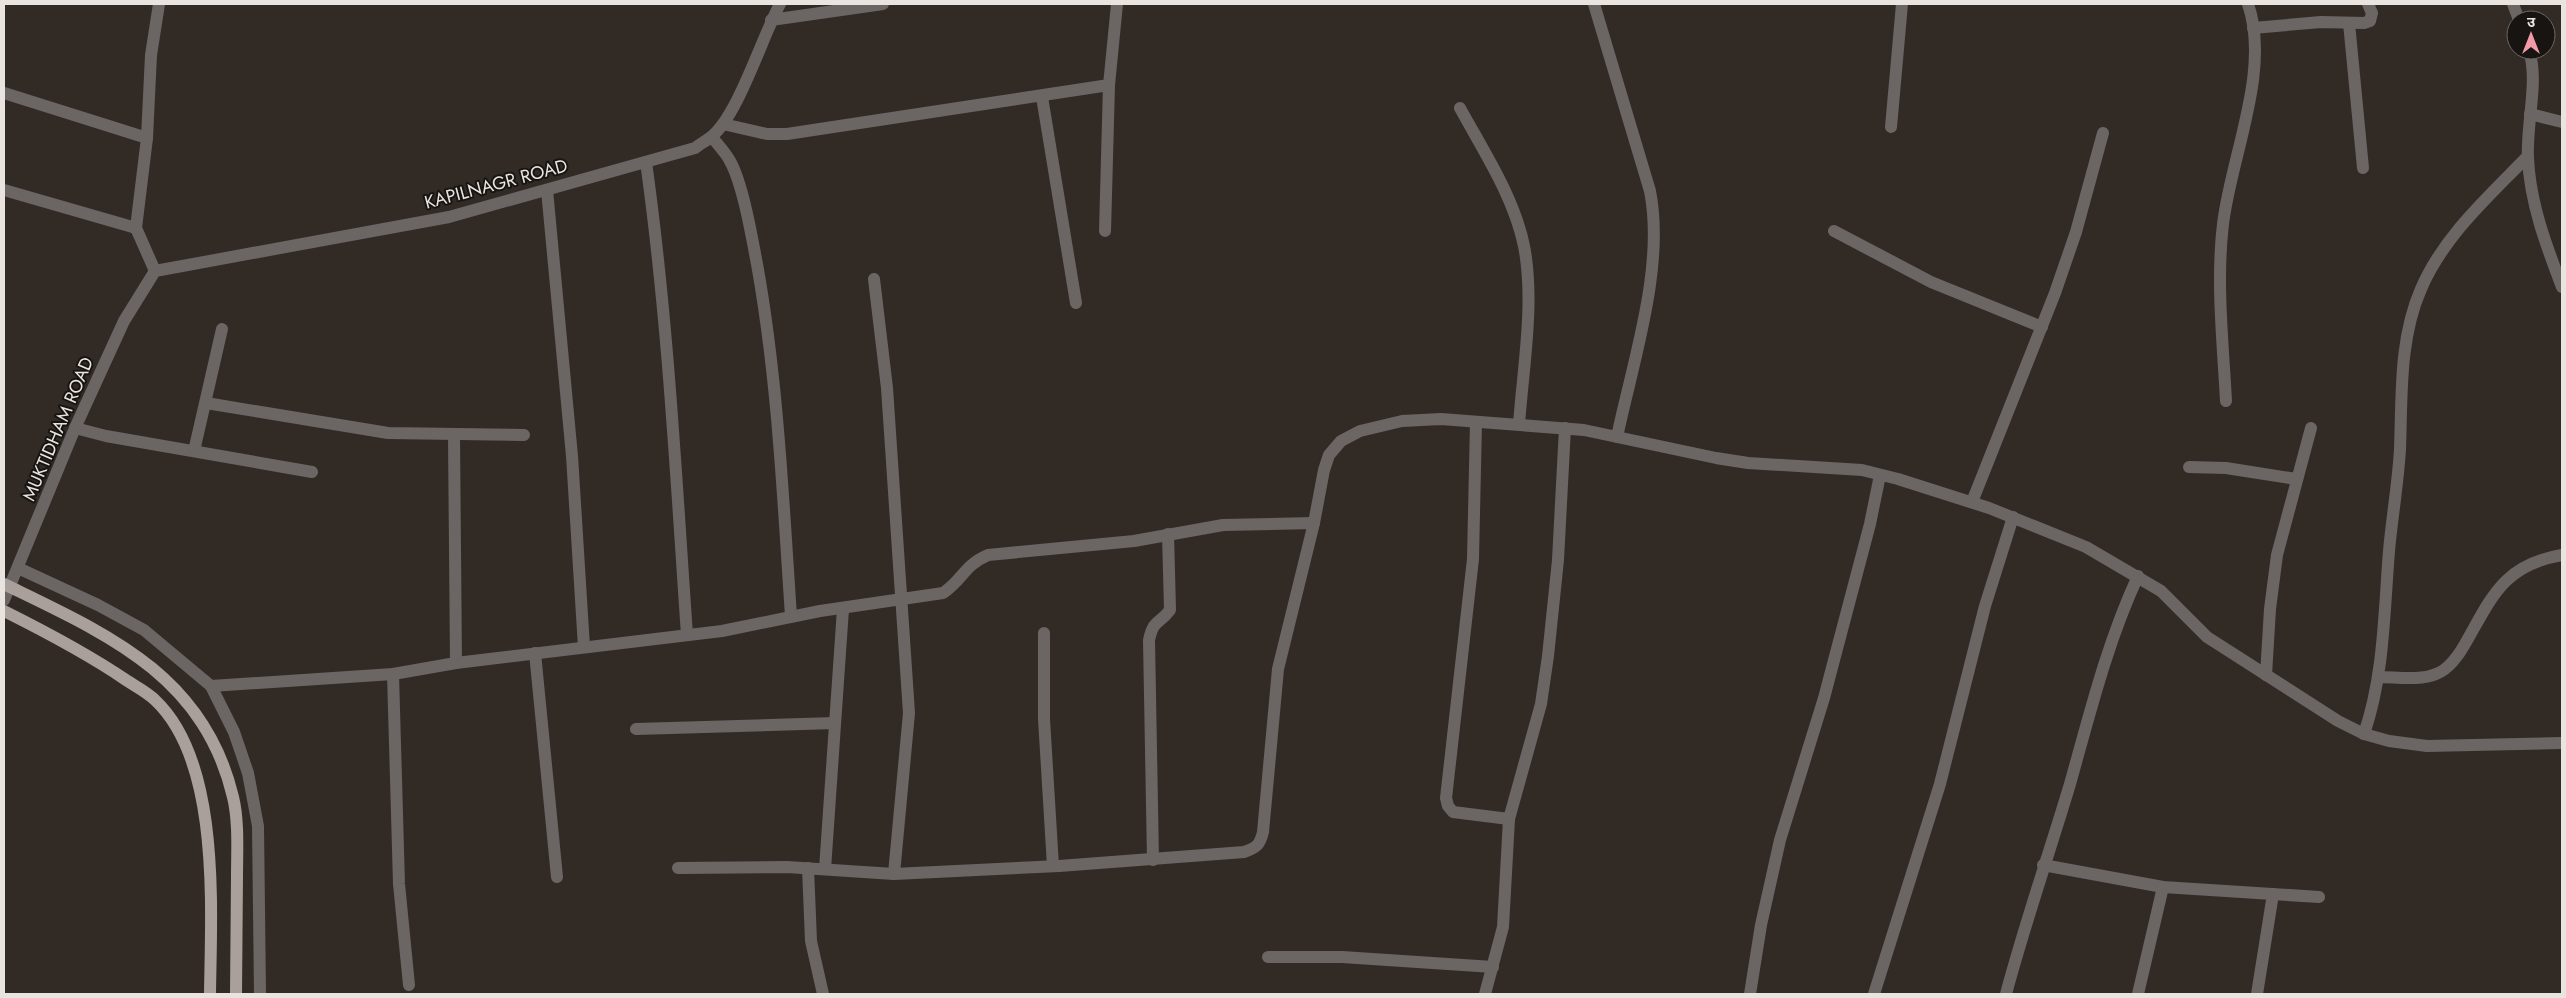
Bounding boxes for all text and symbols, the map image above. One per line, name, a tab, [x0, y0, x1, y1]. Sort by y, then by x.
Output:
north arrow	[2506, 10, 2556, 60]
text: उ	[2527, 12, 2536, 32]
street label: KAPILNAGR ROAD	[422, 152, 570, 216]
street label: MUKTIDHAM ROAD	[16, 353, 100, 505]

